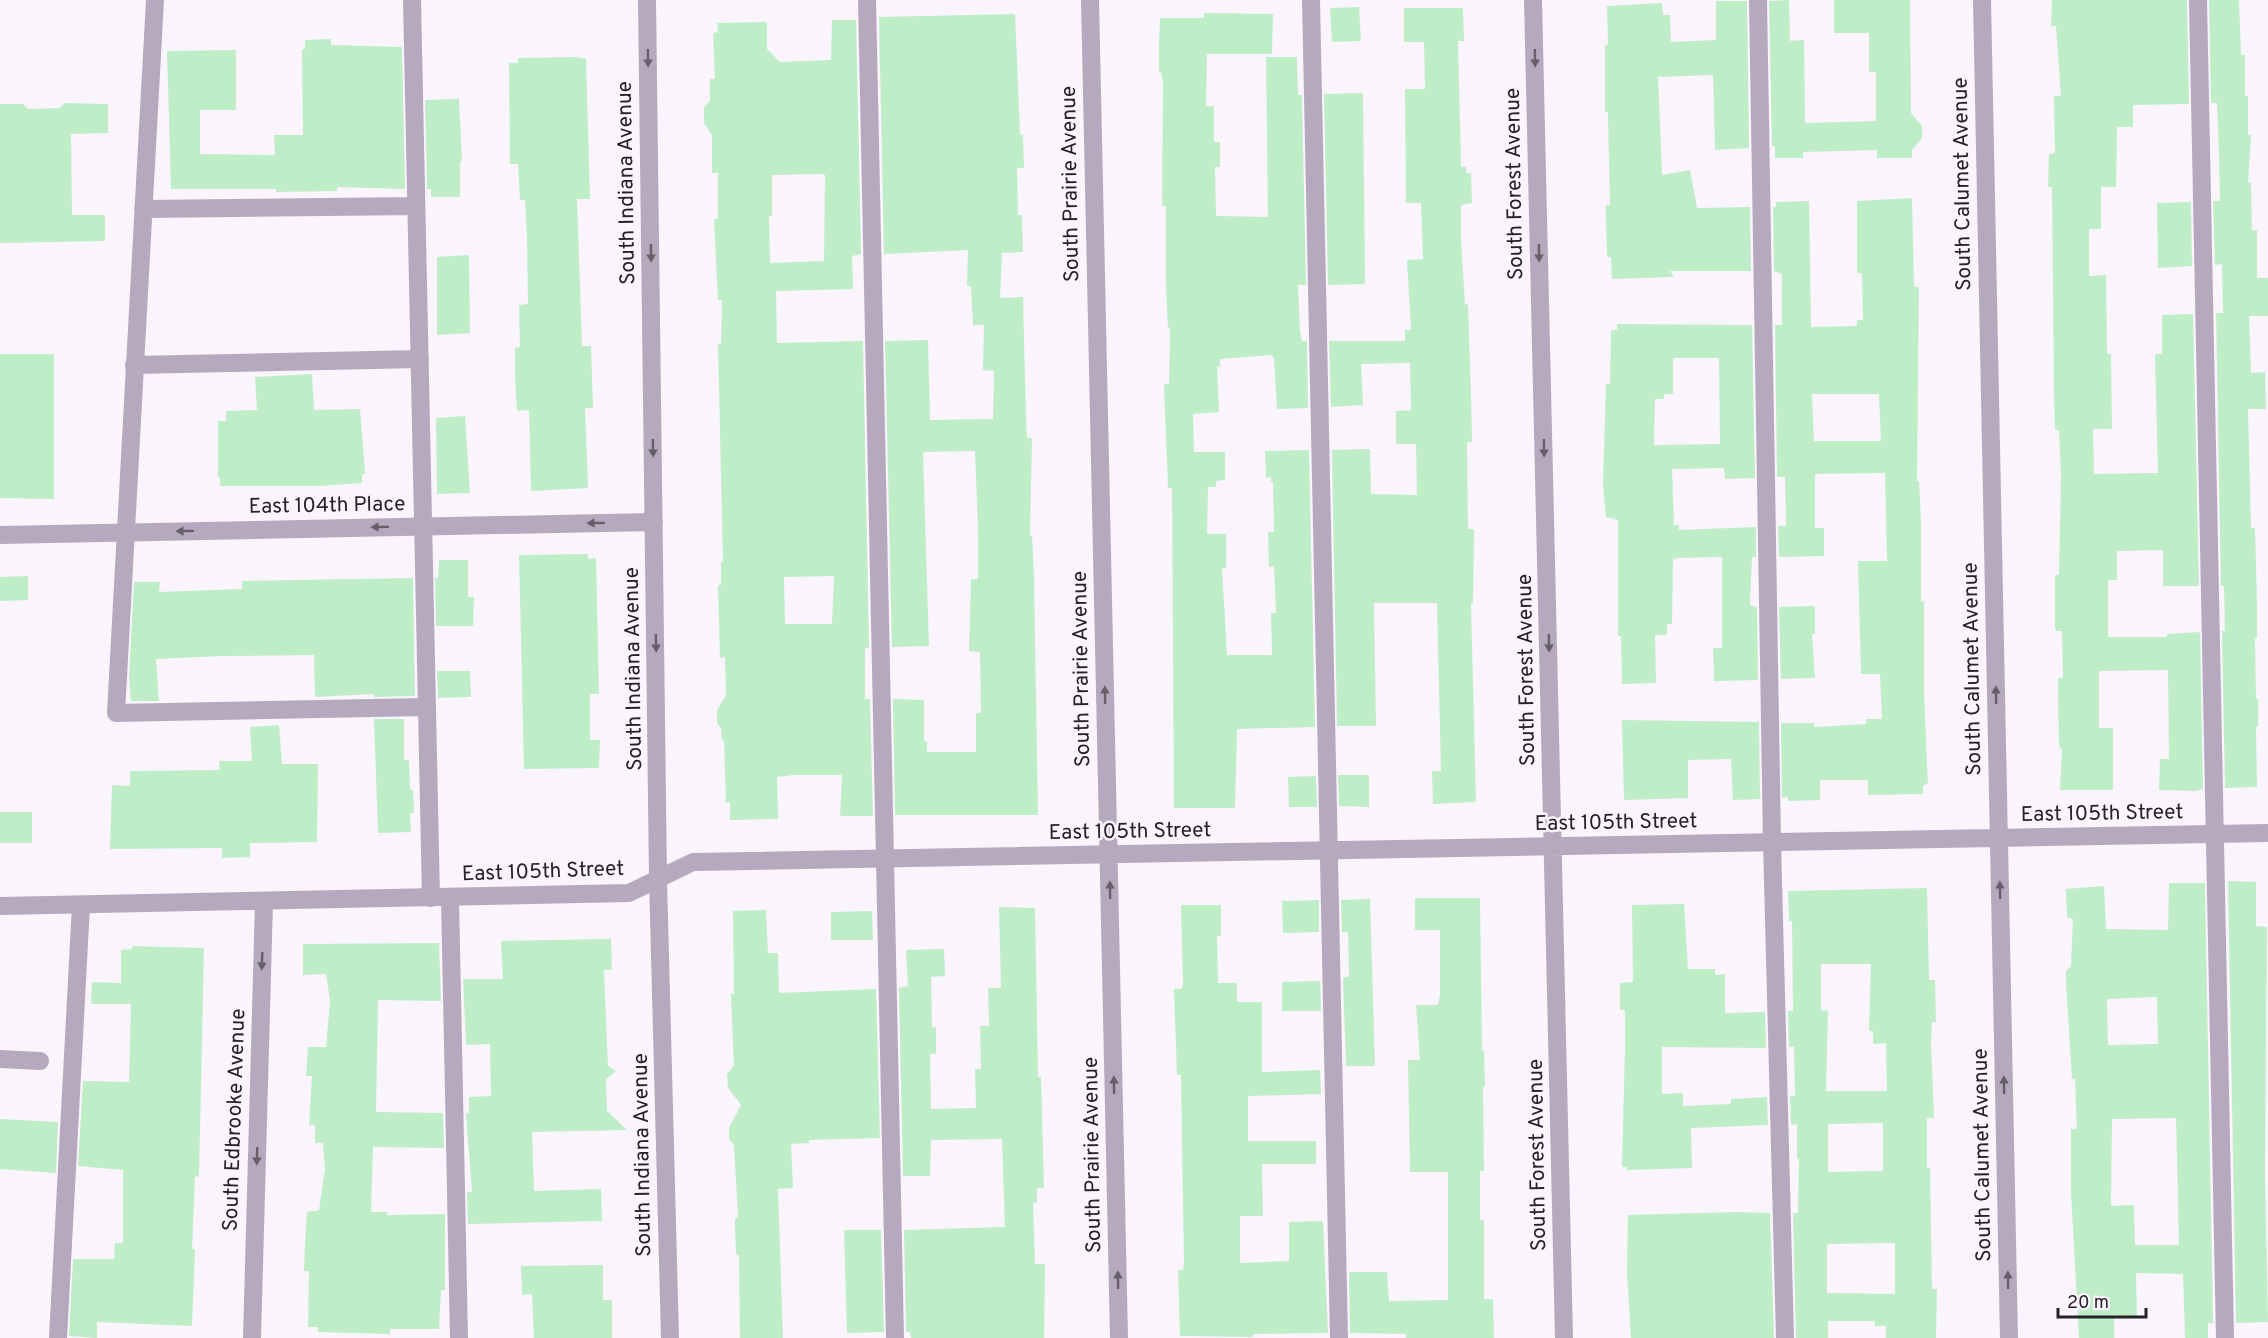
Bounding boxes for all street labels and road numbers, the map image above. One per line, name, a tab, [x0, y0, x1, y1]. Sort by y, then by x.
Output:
street label: South Calumet Avenue	[1948, 77, 1978, 291]
street label: South Indiana Avenue	[612, 81, 642, 285]
street label: South Prairie Avenue	[1056, 86, 1086, 282]
street label: South Forest Avenue	[1500, 88, 1530, 280]
street label: East 104th Place	[248, 491, 406, 521]
street label: South Calumet Avenue	[1958, 562, 1988, 776]
street label: South Indiana Avenue	[619, 567, 649, 771]
street label: South Prairie Avenue	[1067, 571, 1097, 767]
street label: South Forest Avenue	[1512, 574, 1542, 766]
street label: East 105th Street	[2021, 799, 2183, 829]
street label: East 105th Street	[1535, 808, 1697, 838]
street label: East 105th Street	[1049, 817, 1211, 847]
street label: East 105th Street	[461, 856, 625, 888]
street label: South Edbrooke Avenue	[218, 1008, 252, 1232]
street label: South Calumet Avenue	[1968, 1048, 1998, 1262]
street label: South Indiana Avenue	[628, 1053, 658, 1257]
street label: South Prairie Avenue	[1078, 1057, 1108, 1253]
street label: South Forest Avenue	[1523, 1059, 1553, 1251]

